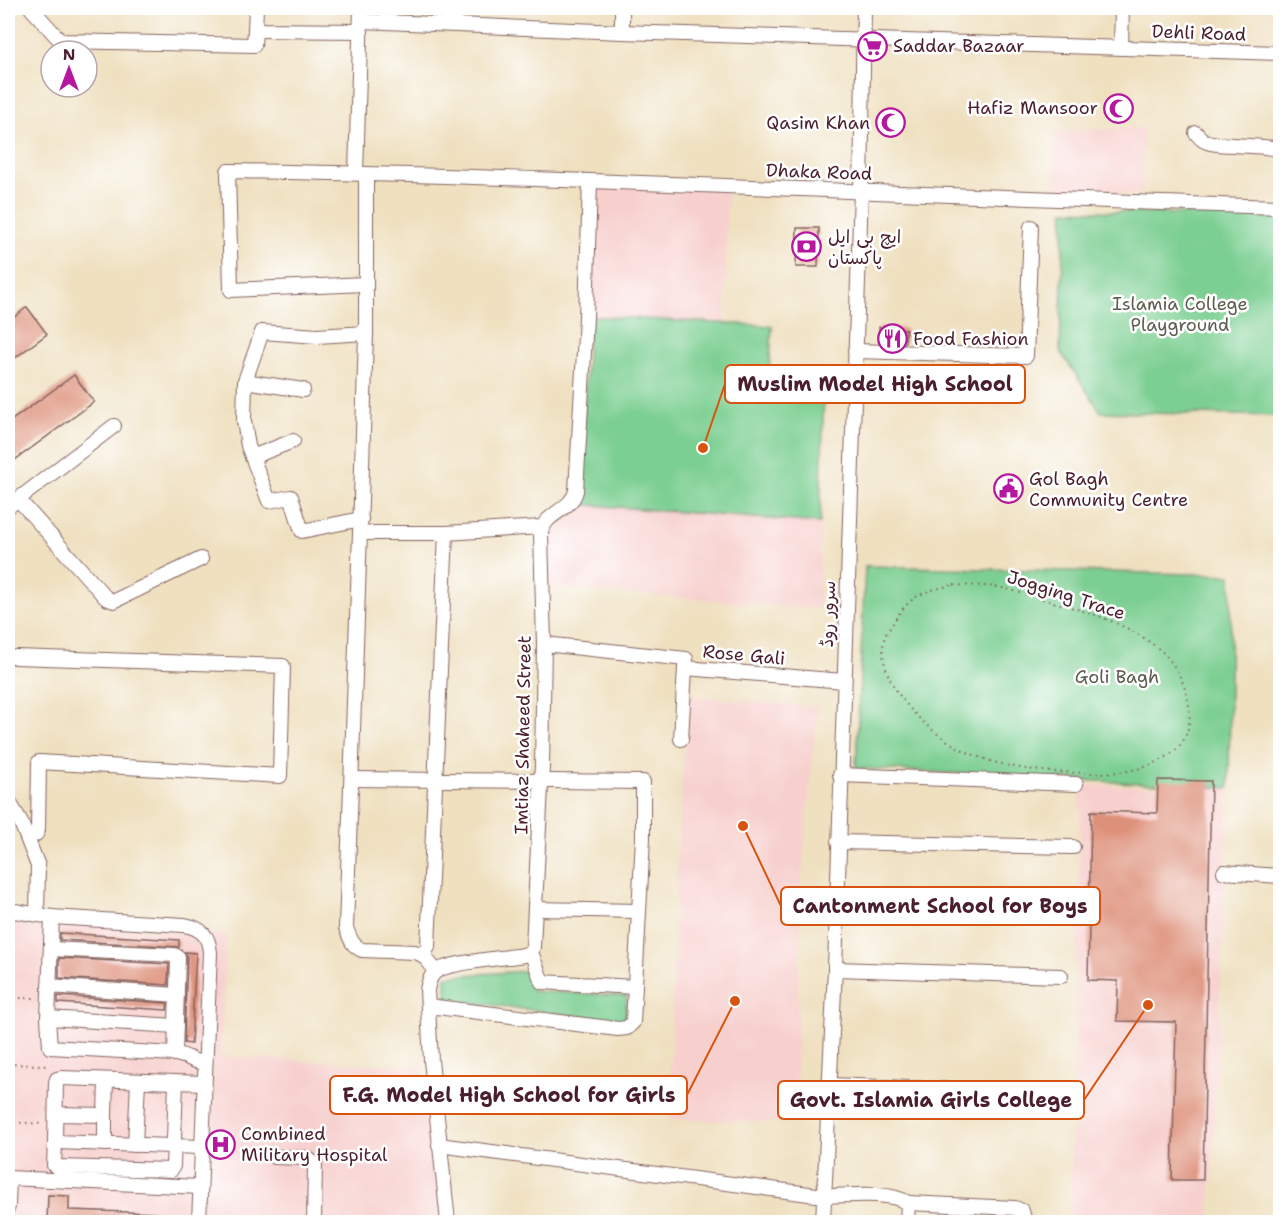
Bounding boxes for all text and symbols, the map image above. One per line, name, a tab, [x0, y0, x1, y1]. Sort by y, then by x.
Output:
street label: Dehli Road	[1151, 19, 1247, 47]
supermarket icon: Saddar Bazaar	[856, 30, 888, 62]
place label: Saddar Bazaar	[893, 34, 1025, 58]
north arrow	[39, 39, 99, 99]
text: N	[63, 44, 75, 65]
mosque icon: Hafiz Mansoor	[1103, 92, 1135, 124]
place label: Hafiz Mansoor	[967, 96, 1098, 120]
mosque icon: Qasim Khan	[875, 107, 907, 139]
place label: Qasim Khan	[766, 111, 870, 135]
street label: Dhaka Road	[765, 158, 873, 186]
place label: ایچ بی ایل پاکستان	[828, 225, 901, 270]
bank icon: ایچ بی ایل پاکستان	[791, 231, 823, 263]
park label: Islamia College Playground	[1112, 292, 1248, 337]
restaurant icon: Food Fashion	[876, 323, 908, 355]
place label: Food Fashion	[913, 327, 1028, 351]
callout: Muslim Model High School	[725, 365, 1025, 403]
text: Muslim Model High School	[737, 371, 1013, 397]
place label: Gol Bagh Community Centre	[1029, 467, 1188, 512]
public building icon: Gol Bagh Community Centre	[992, 473, 1024, 505]
street label: Jogging Trace	[1004, 565, 1128, 625]
street label: سرور روڈ	[815, 580, 841, 648]
street label: Imtiaz Shaheed Street	[509, 635, 537, 835]
street label: Rose Gali	[702, 639, 786, 671]
park label: Goli Bagh	[1075, 665, 1159, 689]
callout: Cantonment School for Boys	[781, 887, 1100, 925]
text: Cantonment School for Boys	[792, 893, 1088, 919]
callout: F.G. Model High School for Girls	[330, 1076, 687, 1114]
callout: Govt. Islamia Girls College	[778, 1081, 1084, 1119]
text: F.G. Model High School for Girls	[342, 1082, 676, 1108]
text: Govt. Islamia Girls College	[790, 1087, 1072, 1113]
place label: Combined Military Hospital	[241, 1122, 388, 1167]
hospital icon: Combined Military Hospital	[204, 1128, 236, 1160]

